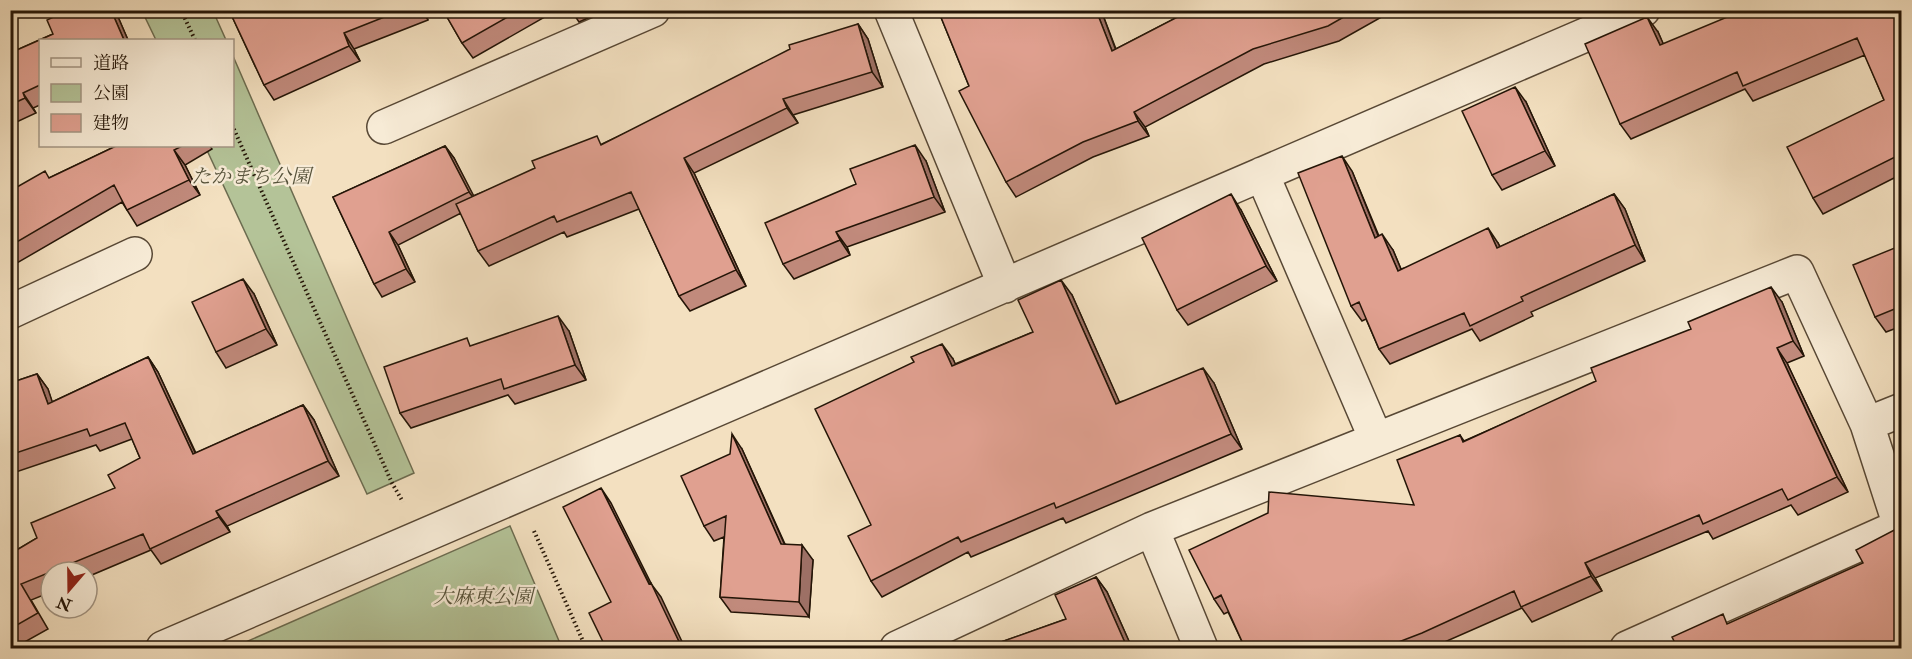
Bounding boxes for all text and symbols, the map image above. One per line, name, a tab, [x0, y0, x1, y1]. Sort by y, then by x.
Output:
legend	[39, 39, 234, 147]
text: 道路	[93, 52, 129, 75]
text: 公園	[93, 82, 129, 105]
text: 建物	[93, 112, 129, 135]
park label: たかまち公園	[191, 164, 314, 189]
north arrow	[39, 560, 99, 620]
park label: 大麻東公園	[433, 584, 536, 609]
text: N	[53, 591, 75, 615]

